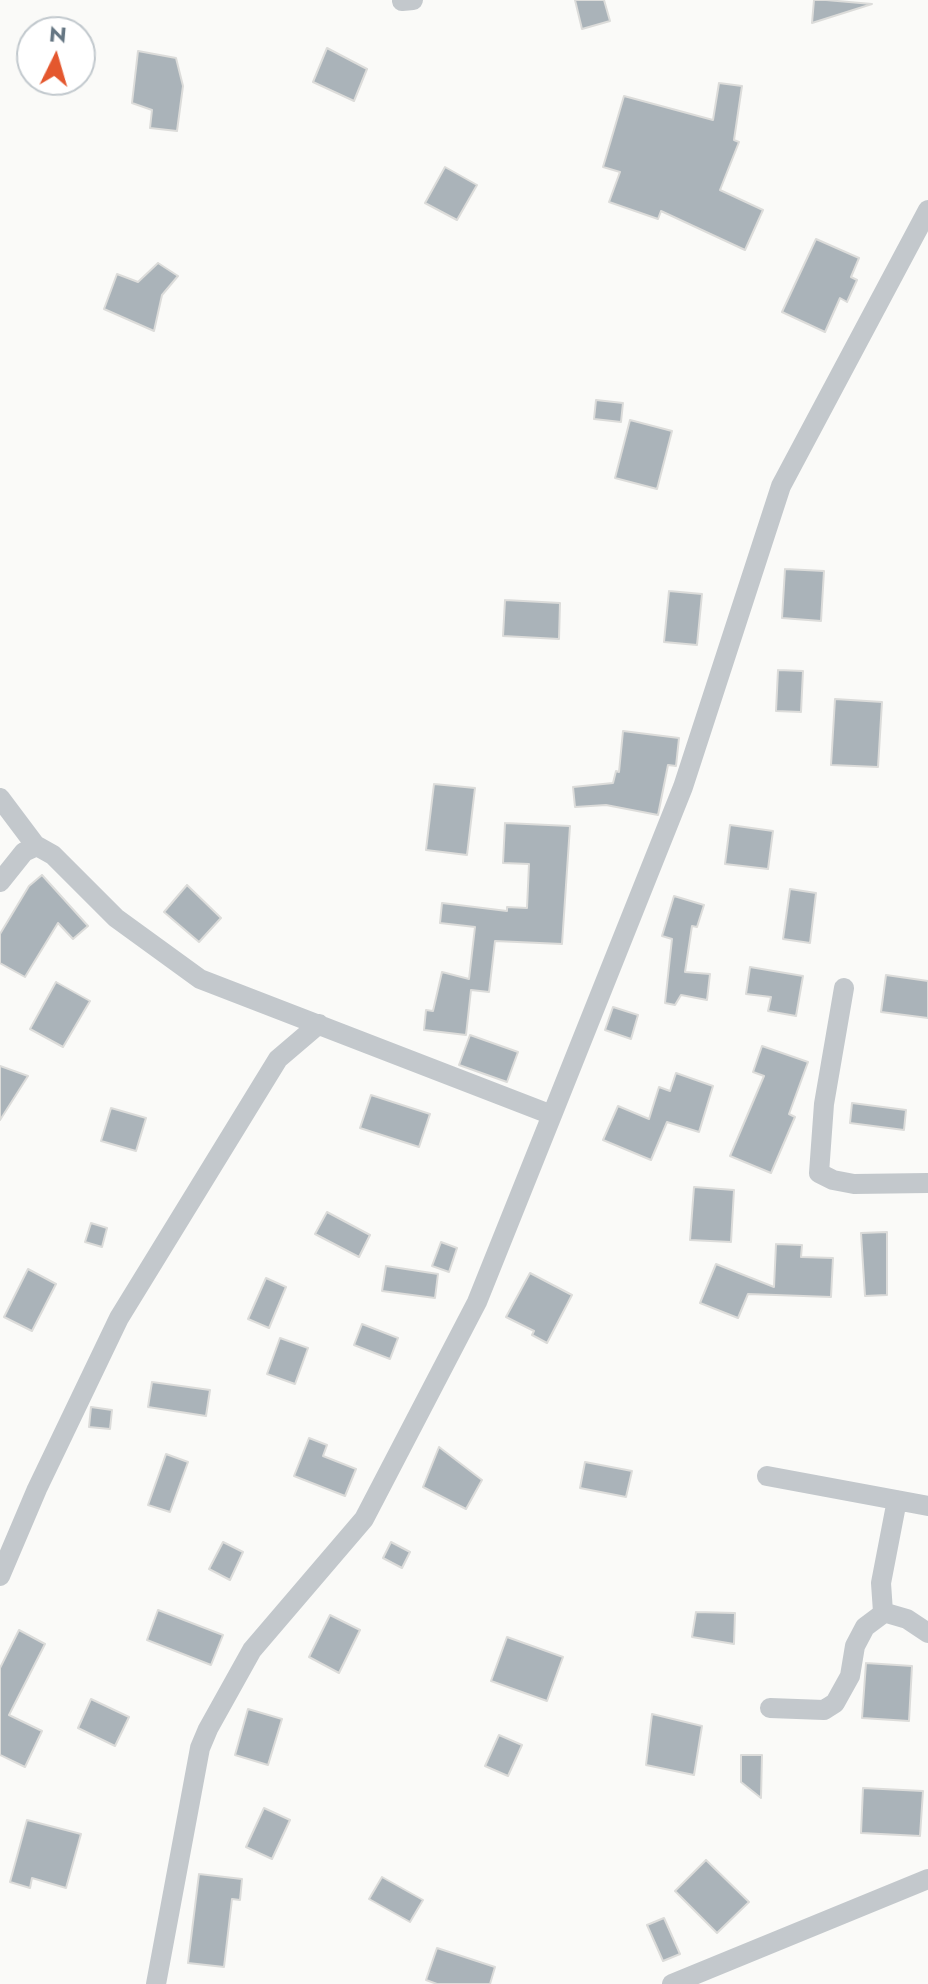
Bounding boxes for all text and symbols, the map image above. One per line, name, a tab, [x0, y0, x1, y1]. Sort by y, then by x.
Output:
north arrow	[16, 16, 96, 96]
text: N	[48, 17, 68, 51]

